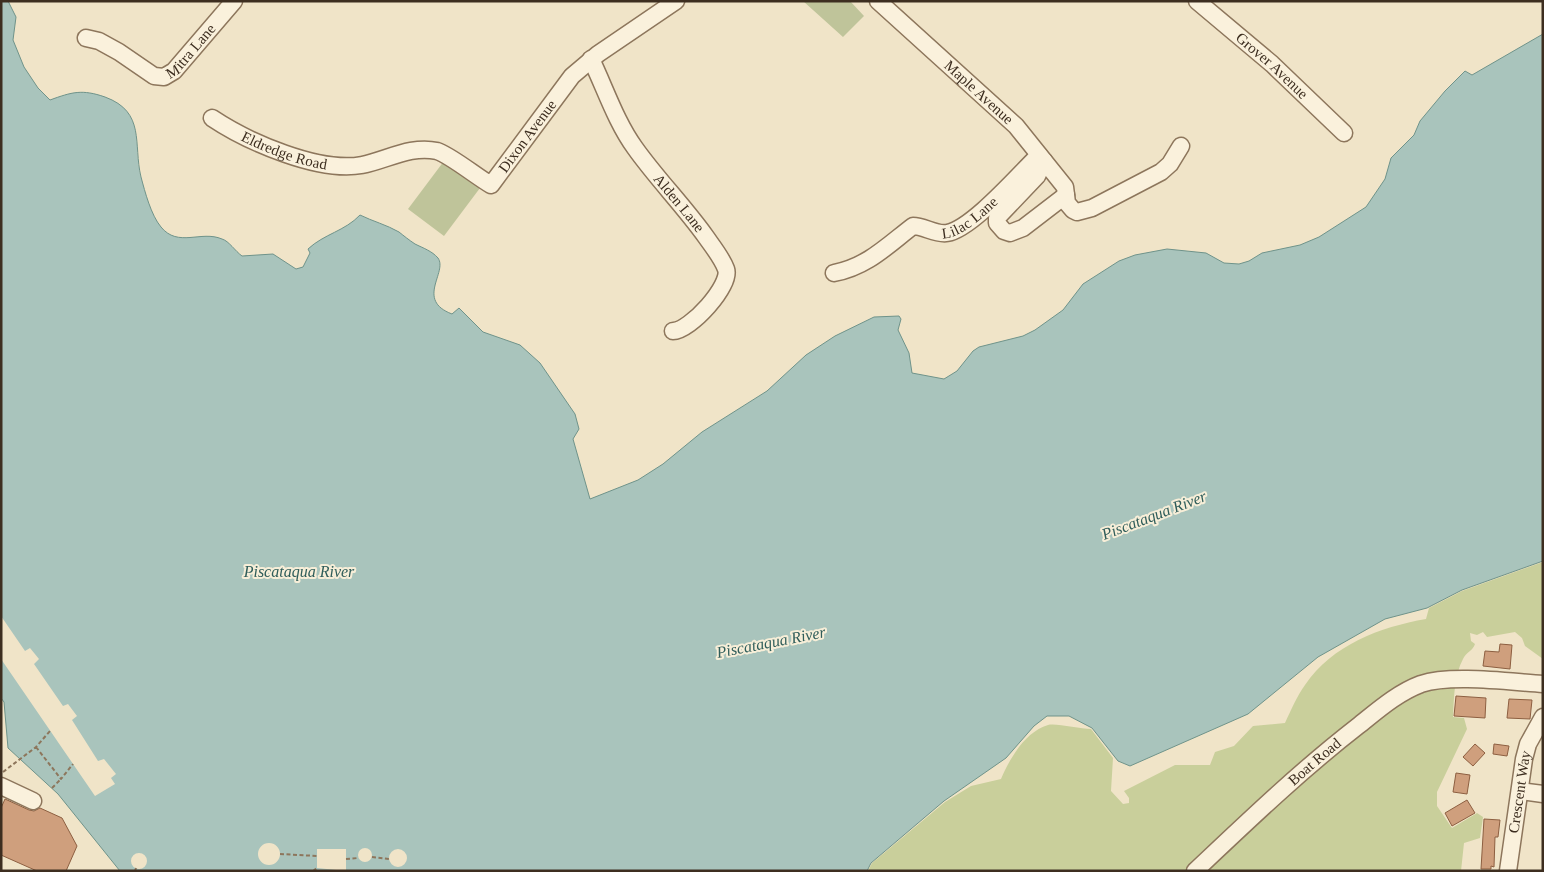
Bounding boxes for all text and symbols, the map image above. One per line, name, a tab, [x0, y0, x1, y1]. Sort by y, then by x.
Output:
street label: Mitra Lane	[163, 21, 219, 82]
street label: Grover Avenue	[1233, 29, 1311, 102]
street label: Maple Avenue	[941, 57, 1017, 128]
street label: Dixon Avenue	[495, 97, 560, 175]
street label: Eldredge Road	[239, 128, 329, 173]
street label: Alden Lane	[650, 171, 708, 236]
street label: Lilac Lane	[941, 193, 1001, 242]
water label: Piscataqua River	[1098, 487, 1210, 544]
water label: Piscataqua River	[243, 563, 355, 581]
water label: Piscataqua River	[714, 623, 828, 662]
street label: Boat Road	[1285, 735, 1344, 789]
street label: Crescent Way	[1506, 748, 1534, 834]

